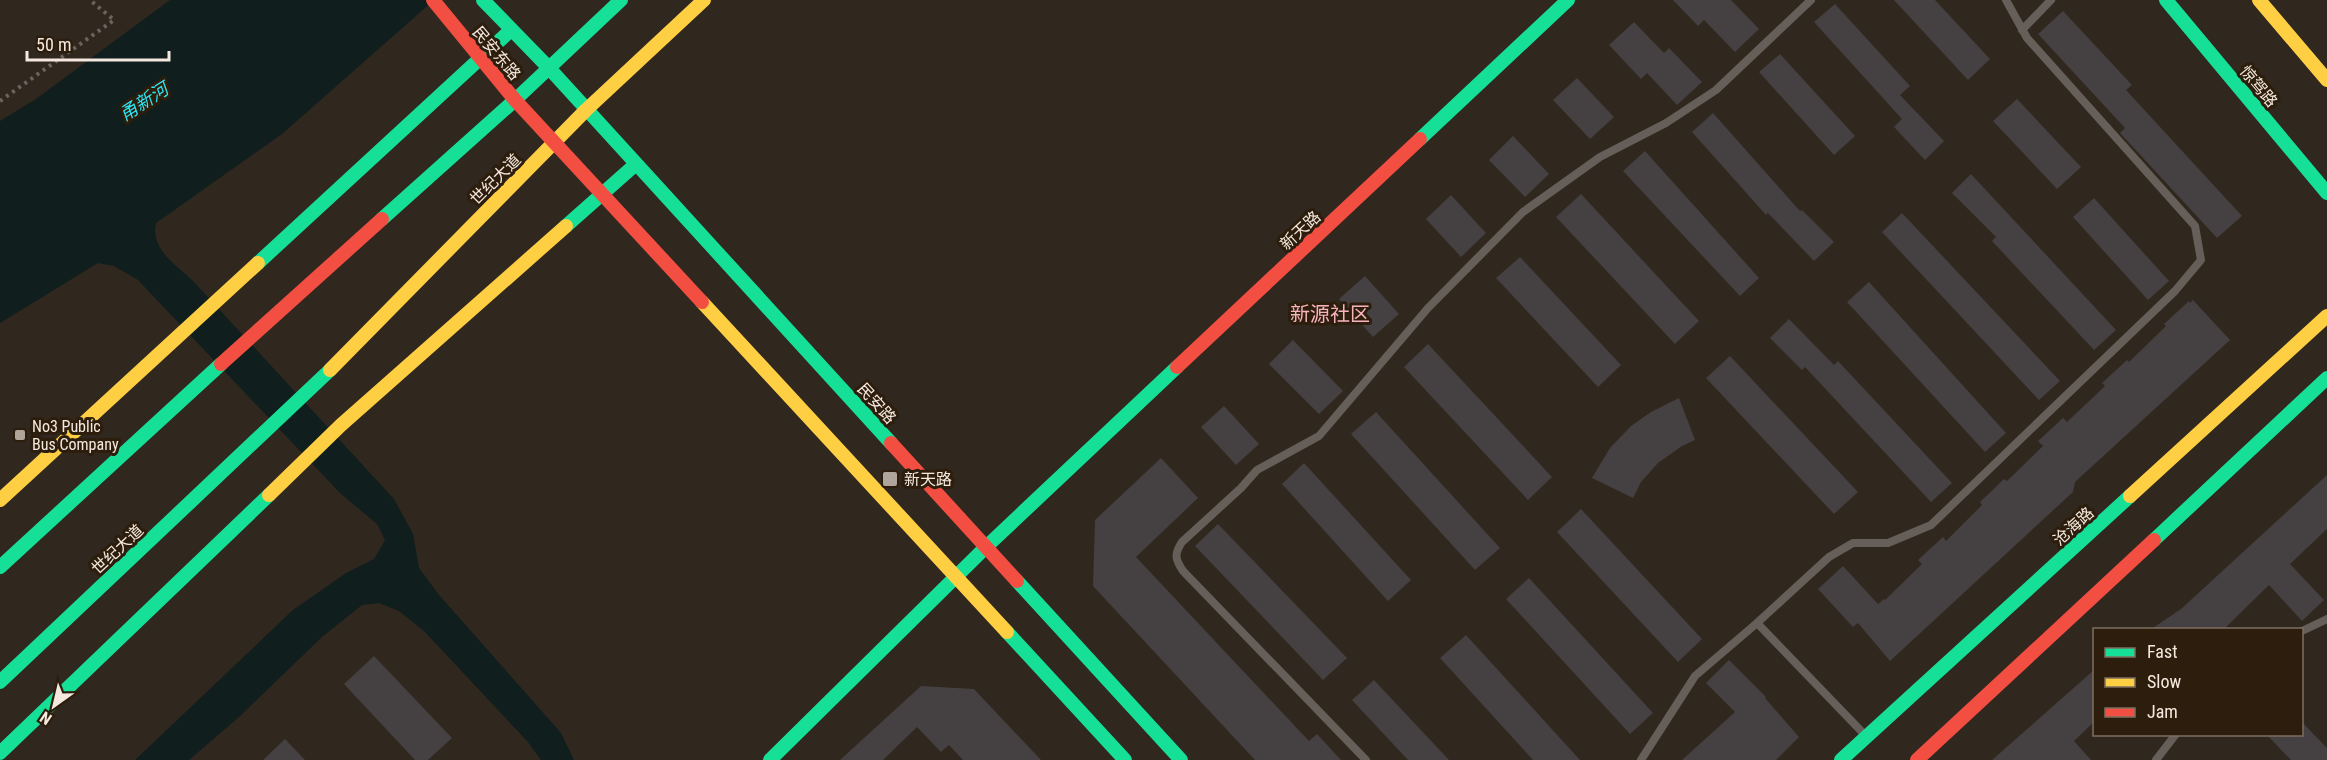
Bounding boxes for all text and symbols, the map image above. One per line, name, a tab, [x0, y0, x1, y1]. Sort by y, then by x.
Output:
street label: 民安东路	[469, 23, 524, 84]
scale bar	[27, 24, 170, 62]
text: 50 m	[36, 34, 71, 55]
street label: 惊驾路	[2236, 62, 2281, 111]
water label: 甬新河	[115, 76, 175, 125]
street label: 世纪大道	[466, 150, 525, 209]
street label: 新天路	[1276, 207, 1324, 254]
district label: 新源社区	[1290, 302, 1370, 326]
street label: 民安路	[854, 379, 900, 428]
place label: No3 Public Bus Company	[32, 417, 119, 454]
marker: No3 Public Bus Company	[13, 428, 27, 442]
marker: 新天路	[881, 470, 899, 488]
place label: 新天路	[904, 470, 952, 489]
street label: 沧海路	[2049, 503, 2098, 549]
street label: 世纪大道	[87, 521, 147, 578]
legend	[2093, 628, 2303, 736]
text: Fast	[2147, 641, 2178, 662]
text: Slow	[2147, 671, 2182, 692]
north arrow	[24, 676, 84, 736]
text: Jam	[2147, 701, 2178, 722]
text: N	[37, 707, 55, 729]

